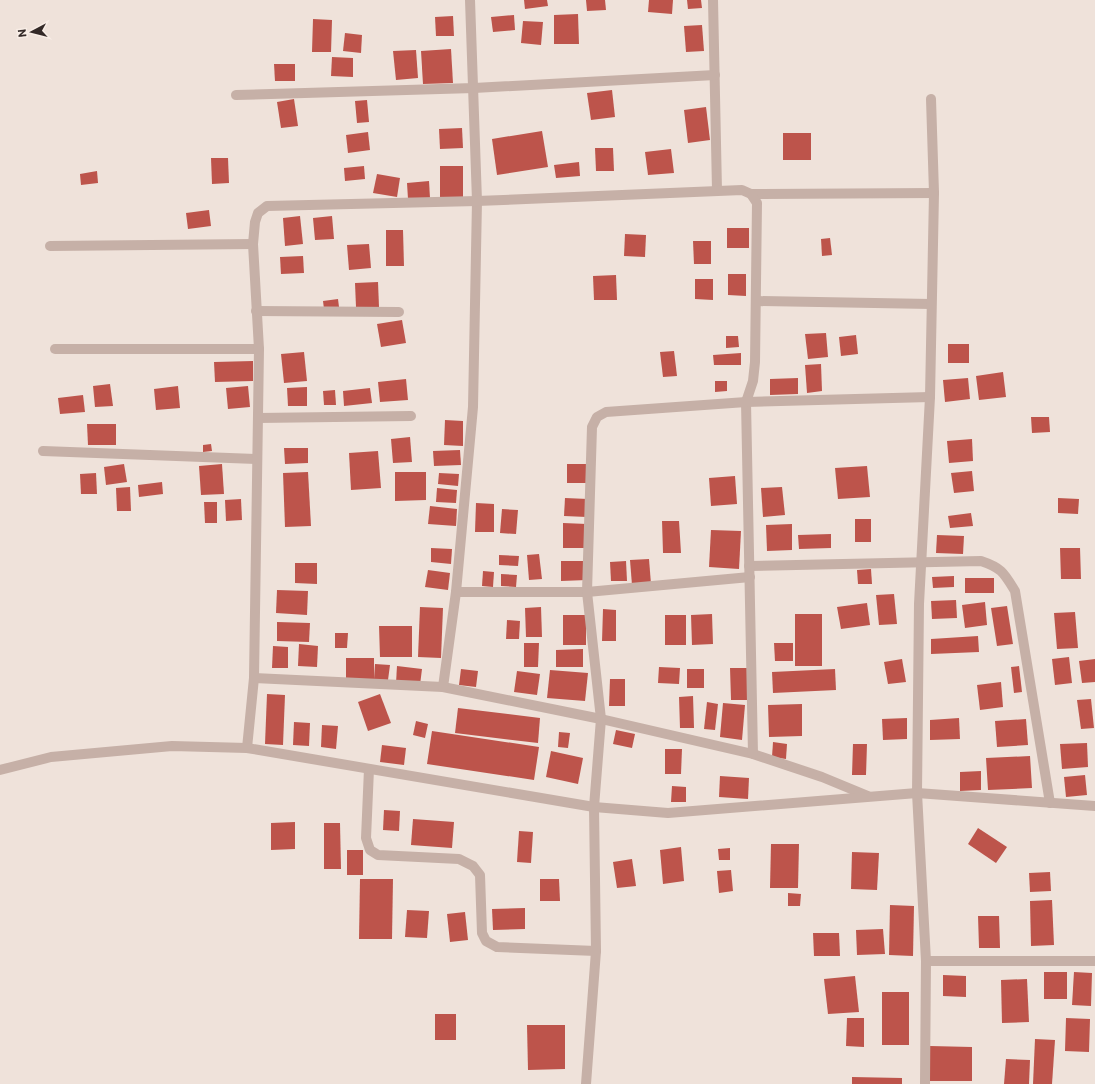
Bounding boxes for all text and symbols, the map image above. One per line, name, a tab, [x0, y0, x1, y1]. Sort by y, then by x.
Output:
north arrow	[12, 12, 52, 52]
text: N	[15, 28, 29, 38]

